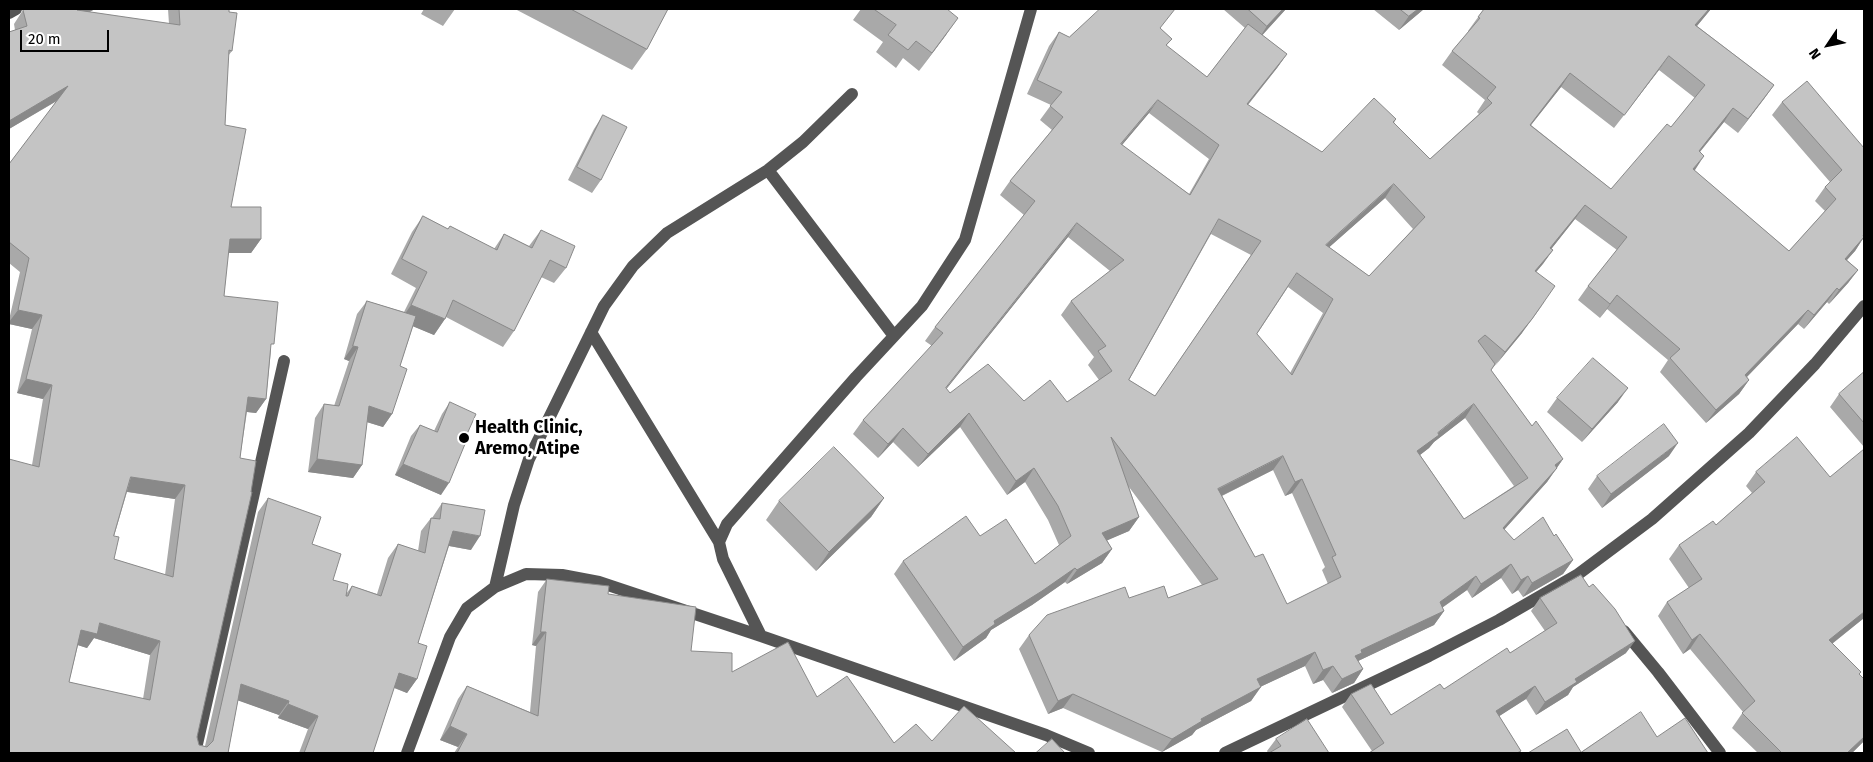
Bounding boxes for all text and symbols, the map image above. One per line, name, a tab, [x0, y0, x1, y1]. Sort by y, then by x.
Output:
scale bar	[22, 20, 111, 52]
north arrow	[1803, 20, 1853, 70]
text: 20 m	[28, 30, 61, 48]
text: N	[1806, 45, 1825, 62]
place label: Health Clinic, Aremo, Atipe	[475, 417, 583, 459]
marker: Health Clinic, Aremo, Atipe	[457, 431, 471, 445]

